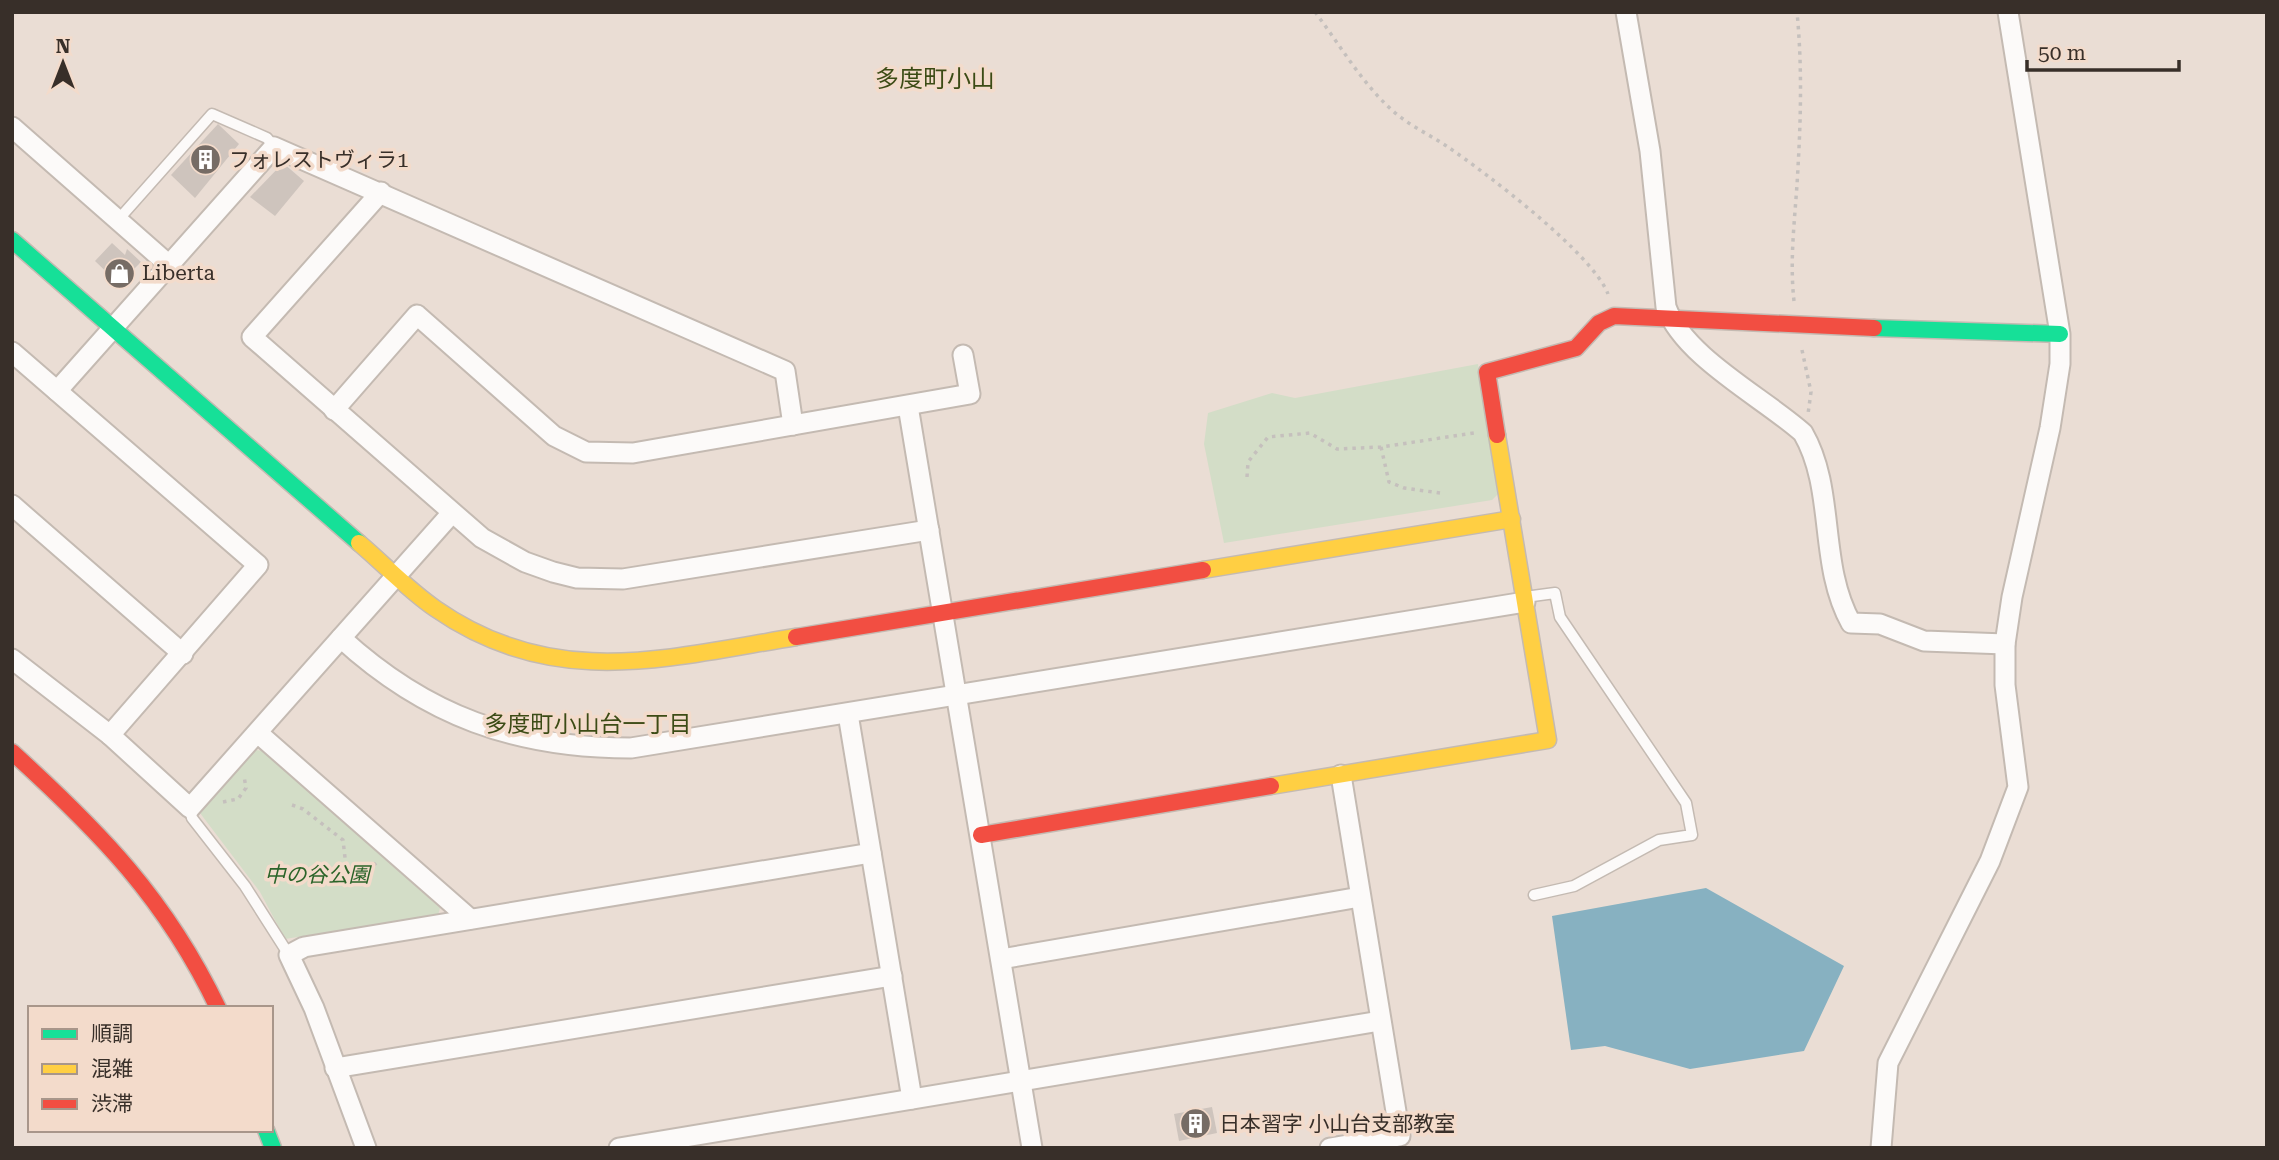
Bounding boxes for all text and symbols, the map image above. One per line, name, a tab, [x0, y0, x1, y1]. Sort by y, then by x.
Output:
north arrow	[28, 28, 98, 98]
scale bar	[2027, 28, 2179, 72]
text: N	[56, 35, 71, 58]
text: 50 m	[2038, 41, 2086, 65]
district label: 多度町小山	[875, 65, 995, 93]
building icon: フォレストヴィラ1	[189, 143, 223, 177]
place label: フォレストヴィラ1	[229, 148, 409, 172]
shop icon: Liberta	[102, 256, 136, 290]
place label: Liberta	[142, 261, 215, 285]
district label: 多度町小山台一丁目	[485, 711, 692, 738]
park label: 中の谷公園	[265, 863, 372, 887]
legend	[28, 1006, 273, 1132]
text: 順調	[91, 1022, 133, 1046]
text: 混雑	[91, 1057, 133, 1081]
text: 渋滞	[91, 1092, 133, 1116]
building icon: 日本習字 小山台支部教室	[1179, 1107, 1213, 1141]
place label: 日本習字 小山台支部教室	[1219, 1112, 1455, 1136]

